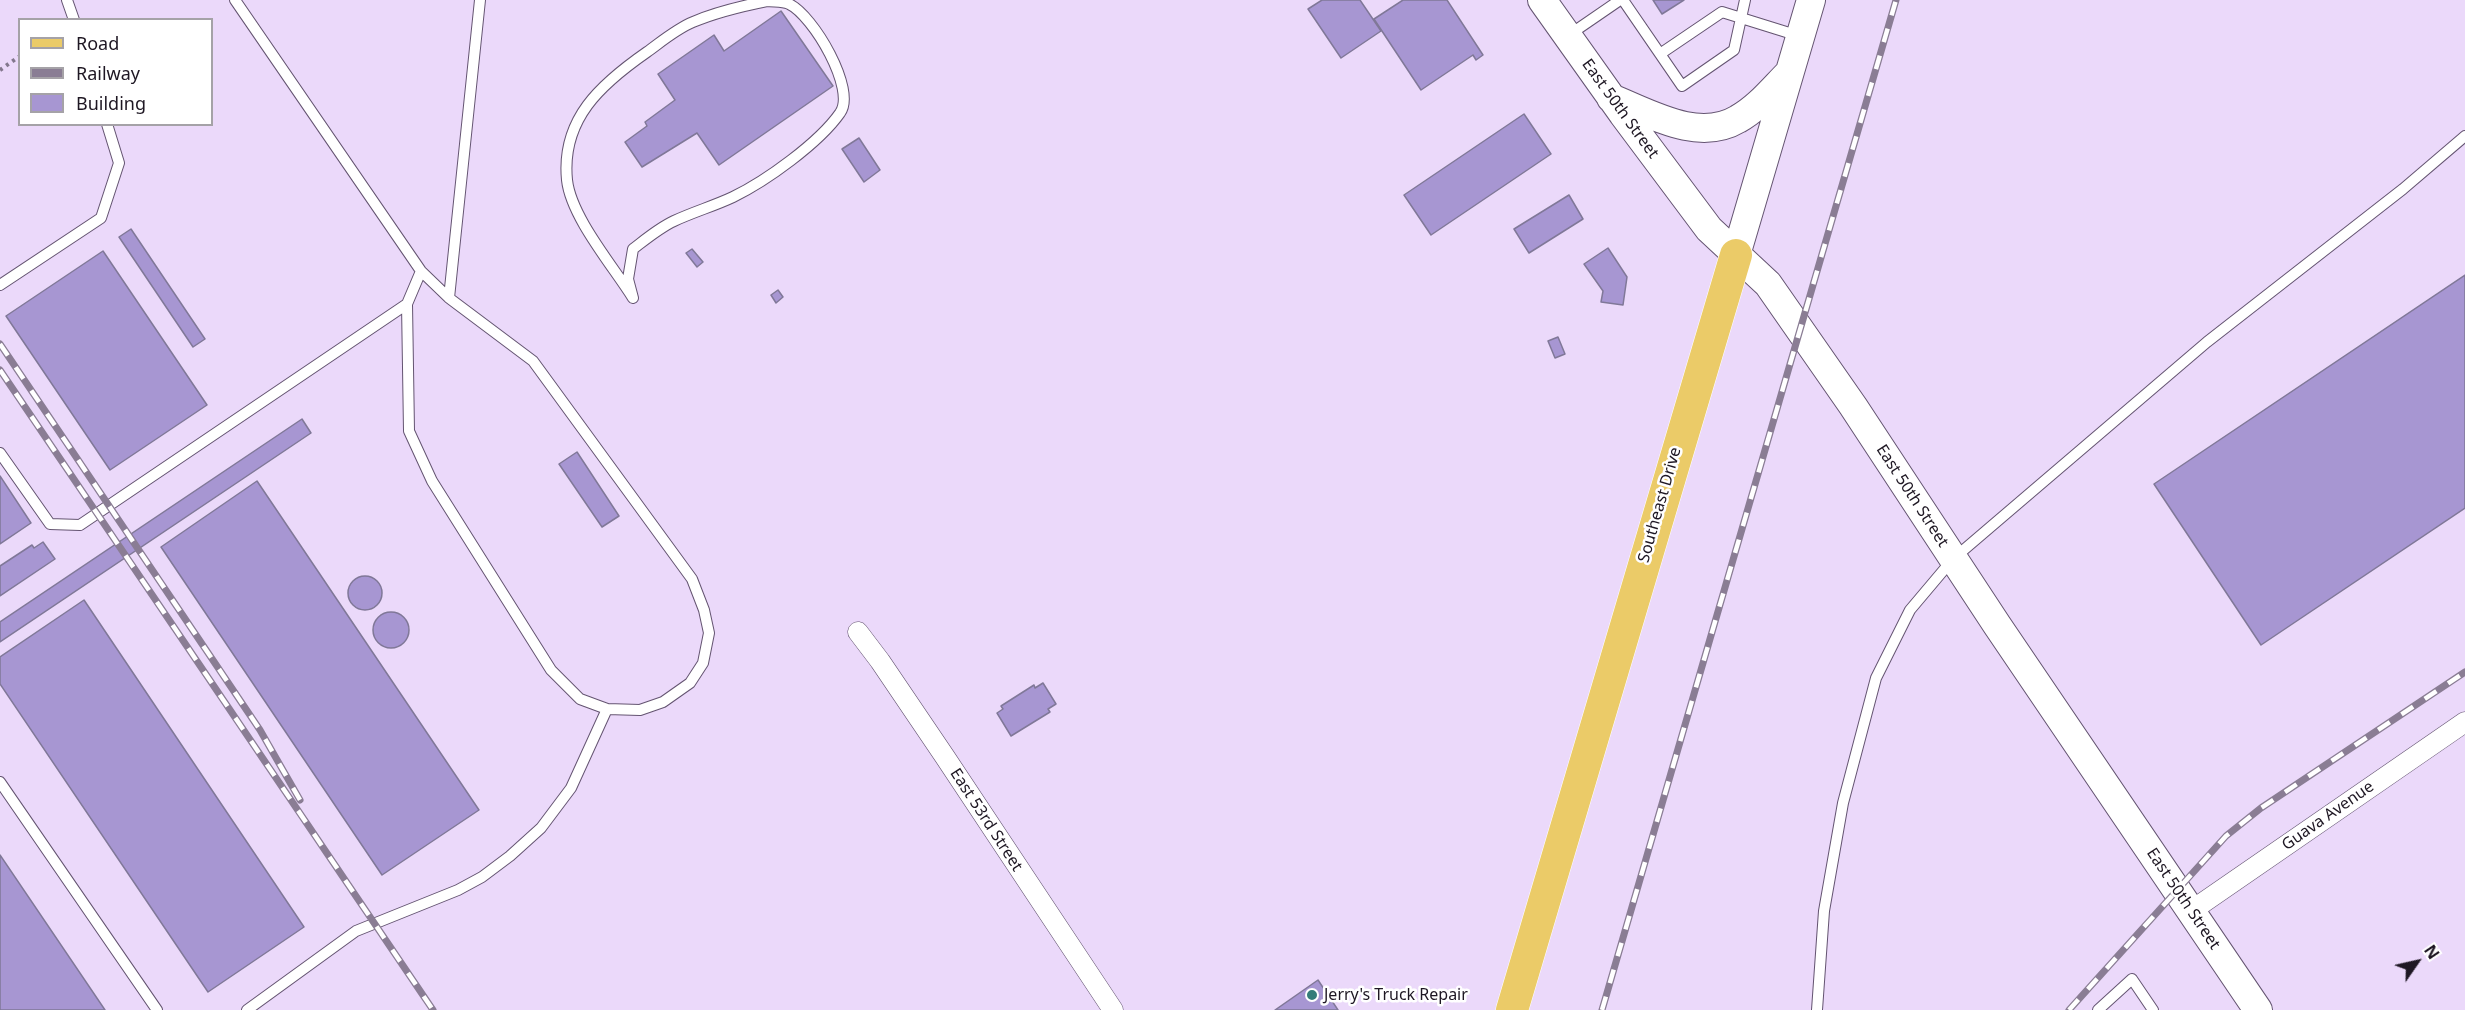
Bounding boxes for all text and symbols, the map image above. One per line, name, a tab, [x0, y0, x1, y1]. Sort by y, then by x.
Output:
legend	[18, 18, 213, 126]
text: Road	[76, 31, 119, 55]
street label: East 50th Street	[1577, 56, 1663, 162]
text: Railway	[76, 61, 140, 85]
text: Building	[76, 91, 146, 115]
street label: East 50th Street	[1872, 441, 1952, 551]
street label: Southeast Drive	[1634, 445, 1686, 565]
street label: East 53rd Street	[946, 765, 1026, 875]
street label: Guava Avenue	[2278, 777, 2378, 855]
street label: East 50th Street	[2142, 845, 2224, 953]
north arrow	[2387, 932, 2447, 992]
text: N	[2419, 940, 2445, 963]
place label: Jerry's Truck Repair	[1324, 985, 1468, 1005]
marker: Jerry's Truck Repair	[1305, 988, 1319, 1002]

